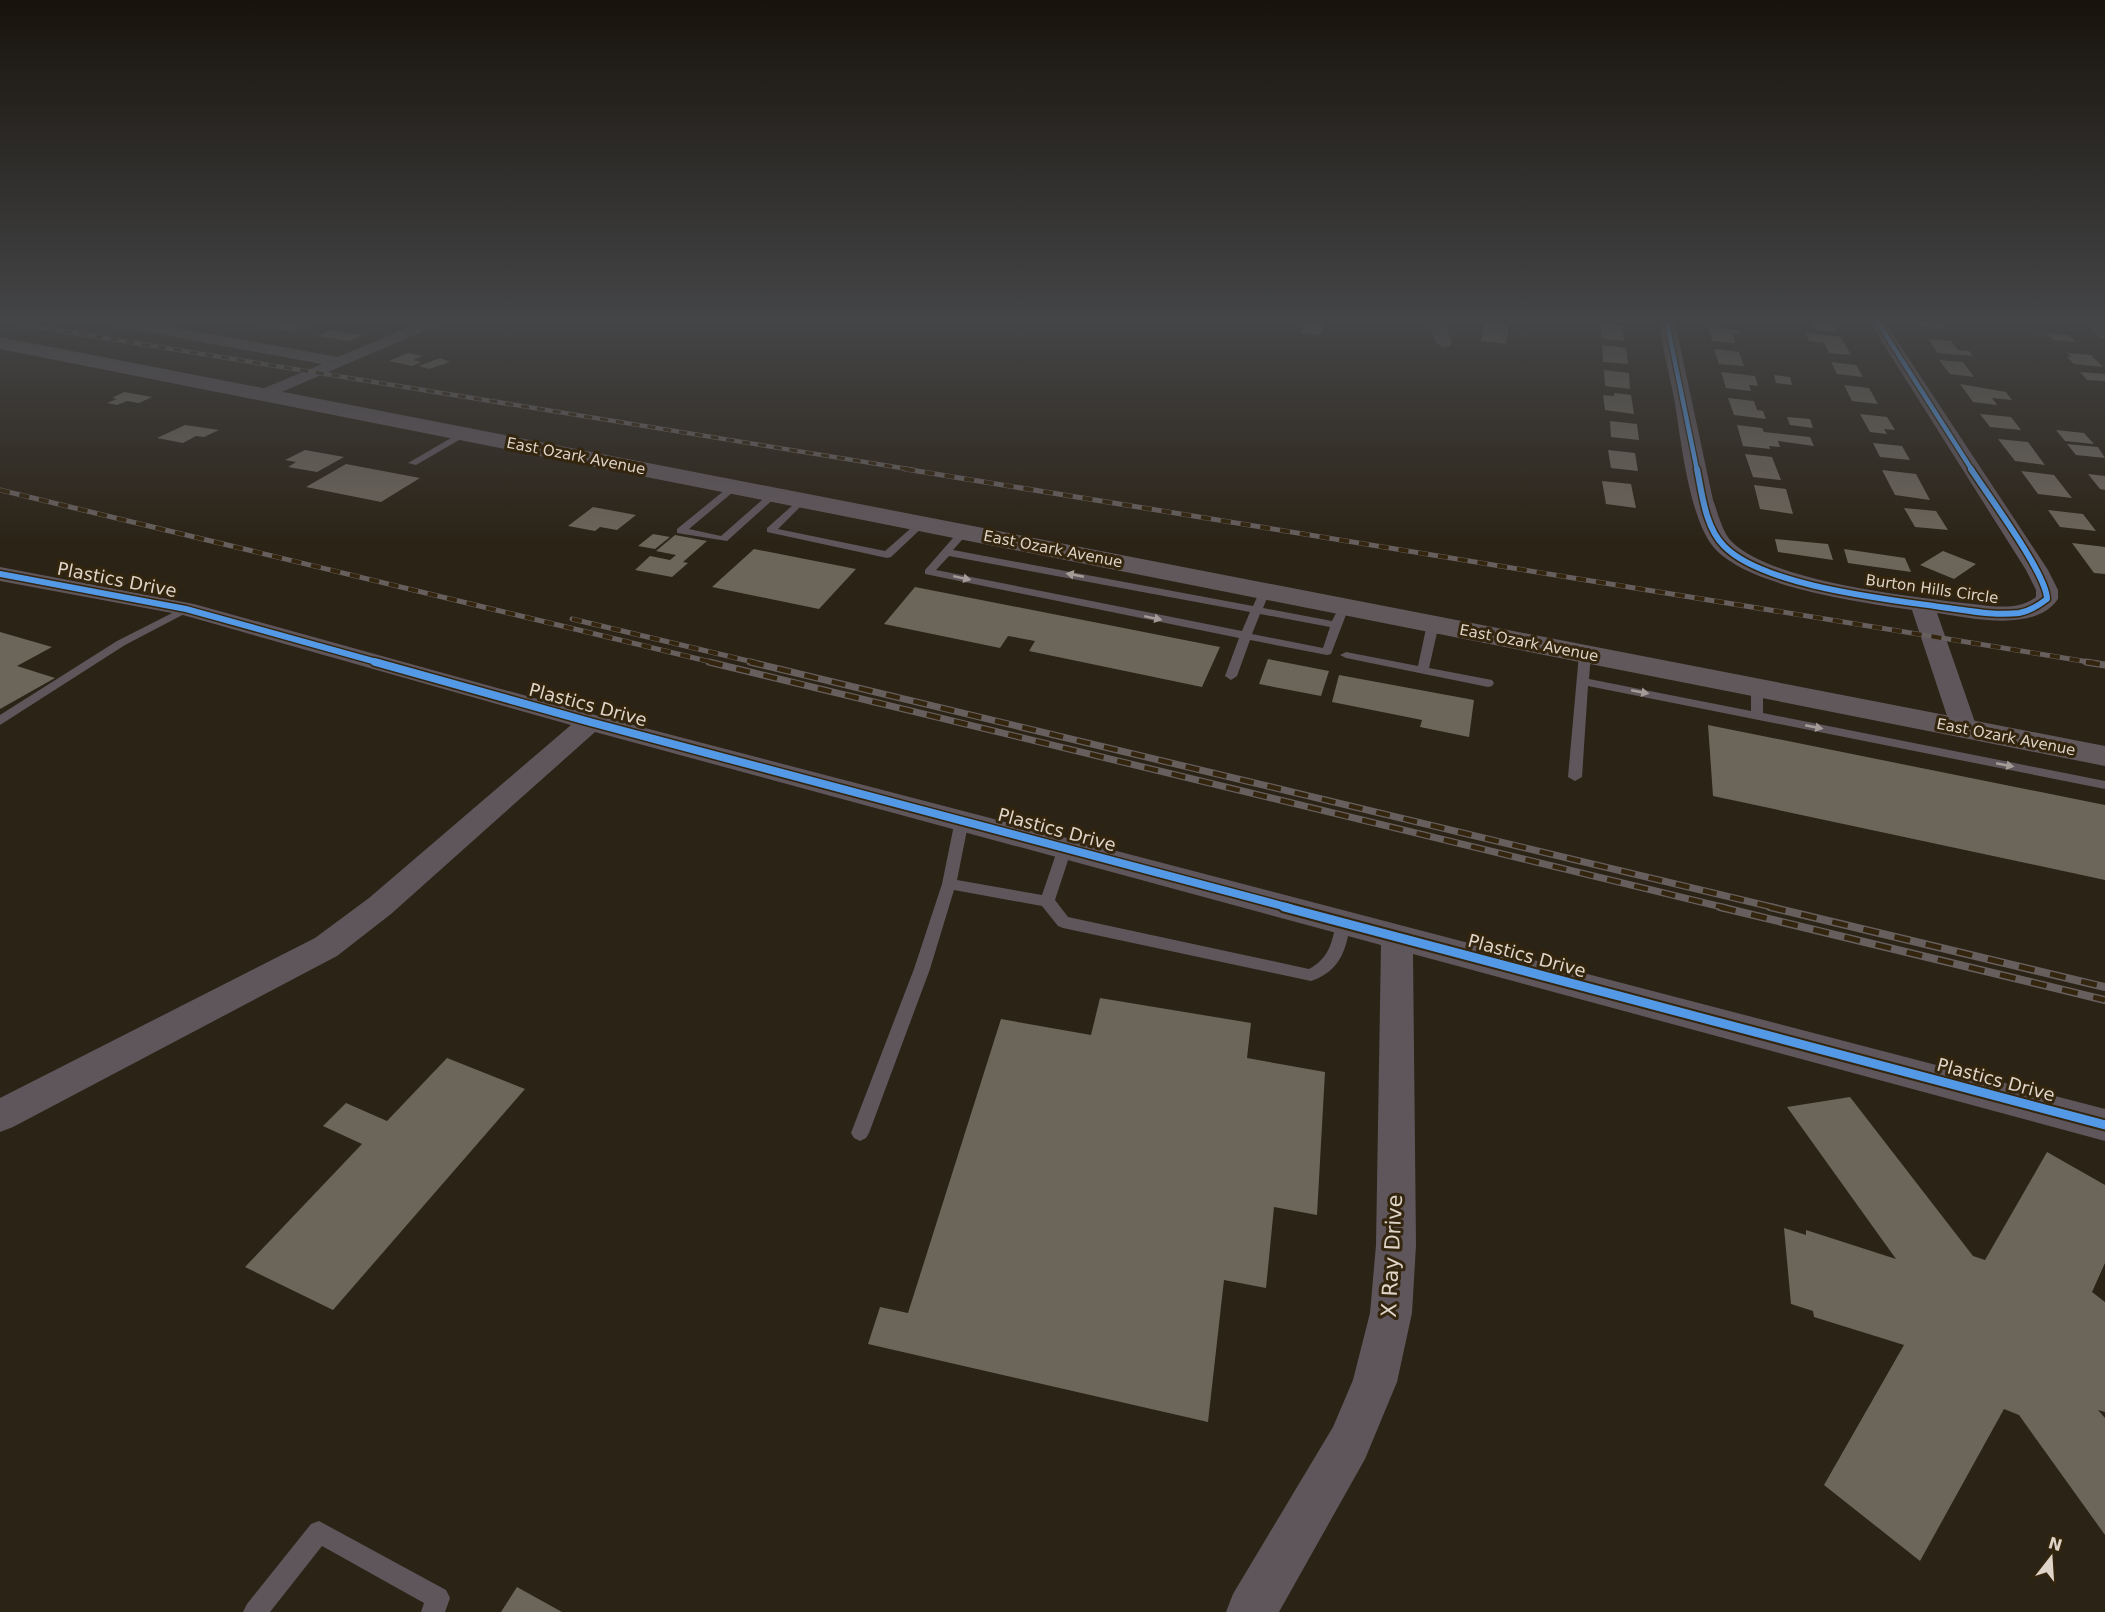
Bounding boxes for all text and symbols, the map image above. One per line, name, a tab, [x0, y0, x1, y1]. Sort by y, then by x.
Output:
street label: East Ozark Avenue	[505, 434, 647, 478]
street label: East Ozark Avenue	[982, 527, 1124, 571]
street label: Plastics Drive	[56, 558, 179, 601]
one-way arrow	[1065, 570, 1084, 579]
street label: Burton Hills Circle	[1865, 571, 1999, 607]
one-way arrow	[952, 574, 971, 584]
one-way arrow	[1143, 614, 1162, 623]
street label: East Ozark Avenue	[1458, 621, 1600, 665]
street label: Plastics Drive	[527, 679, 649, 730]
one-way arrow	[1630, 688, 1649, 697]
street label: East Ozark Avenue	[1935, 715, 2077, 759]
one-way arrow	[1805, 723, 1824, 732]
one-way arrow	[1996, 761, 2015, 770]
street label: Plastics Drive	[996, 804, 1118, 855]
street label: Plastics Drive	[1466, 930, 1588, 981]
street label: Plastics Drive	[1935, 1054, 2057, 1105]
street label: X Ray Drive	[1377, 1194, 1407, 1318]
north arrow	[2021, 1528, 2081, 1588]
text: N	[2046, 1533, 2064, 1555]

